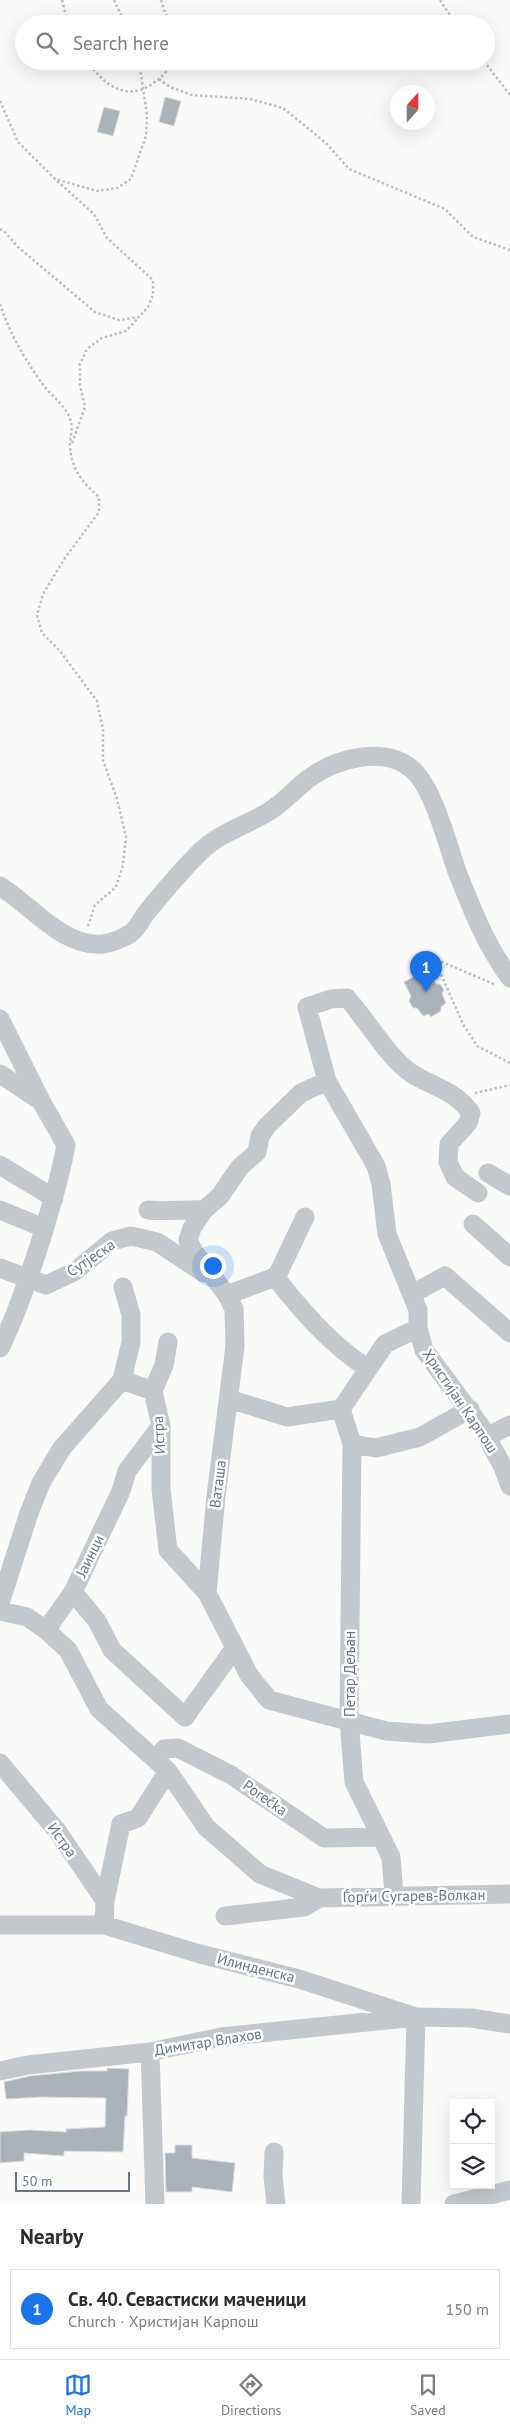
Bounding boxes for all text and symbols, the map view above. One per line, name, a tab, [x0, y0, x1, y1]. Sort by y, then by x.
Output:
search box	[15, 15, 495, 70]
icon: search	[33, 29, 61, 57]
text: Search here	[73, 31, 169, 55]
north arrow	[390, 85, 435, 130]
pin: 1	[410, 951, 442, 992]
street label: Сутјеска	[63, 1235, 119, 1281]
your location	[200, 1253, 226, 1279]
street label: Христијан Карпош	[419, 1345, 502, 1456]
street label: Истра	[148, 1415, 169, 1455]
street label: Ваташа	[205, 1459, 230, 1509]
street label: Јаинци	[71, 1532, 108, 1581]
street label: Петар Дељан	[340, 1631, 359, 1717]
street label: Porečka	[239, 1776, 291, 1820]
street label: Истра	[43, 1819, 81, 1861]
street label: Ѓорѓи Сугарев-Волкан	[342, 1885, 486, 1906]
street label: Илинденска	[215, 1949, 297, 1986]
street label: Димитар Влахов	[153, 2024, 263, 2059]
map controls	[450, 2099, 495, 2189]
button: locate	[450, 2099, 495, 2144]
button: layers	[450, 2144, 495, 2189]
scale bar	[15, 2169, 130, 2192]
text: 50 m	[22, 2172, 52, 2190]
text: Nearby	[20, 2223, 83, 2250]
text: Св. 40. Севастиски маченици	[68, 2287, 306, 2311]
text: 1	[32, 2299, 42, 2319]
text: 150 m	[446, 2299, 489, 2319]
text: Church · Христијан Карпош	[68, 2311, 258, 2331]
tab: Map	[64, 2371, 92, 2419]
tab: Directions	[221, 2371, 281, 2419]
tab: Saved	[410, 2371, 446, 2419]

